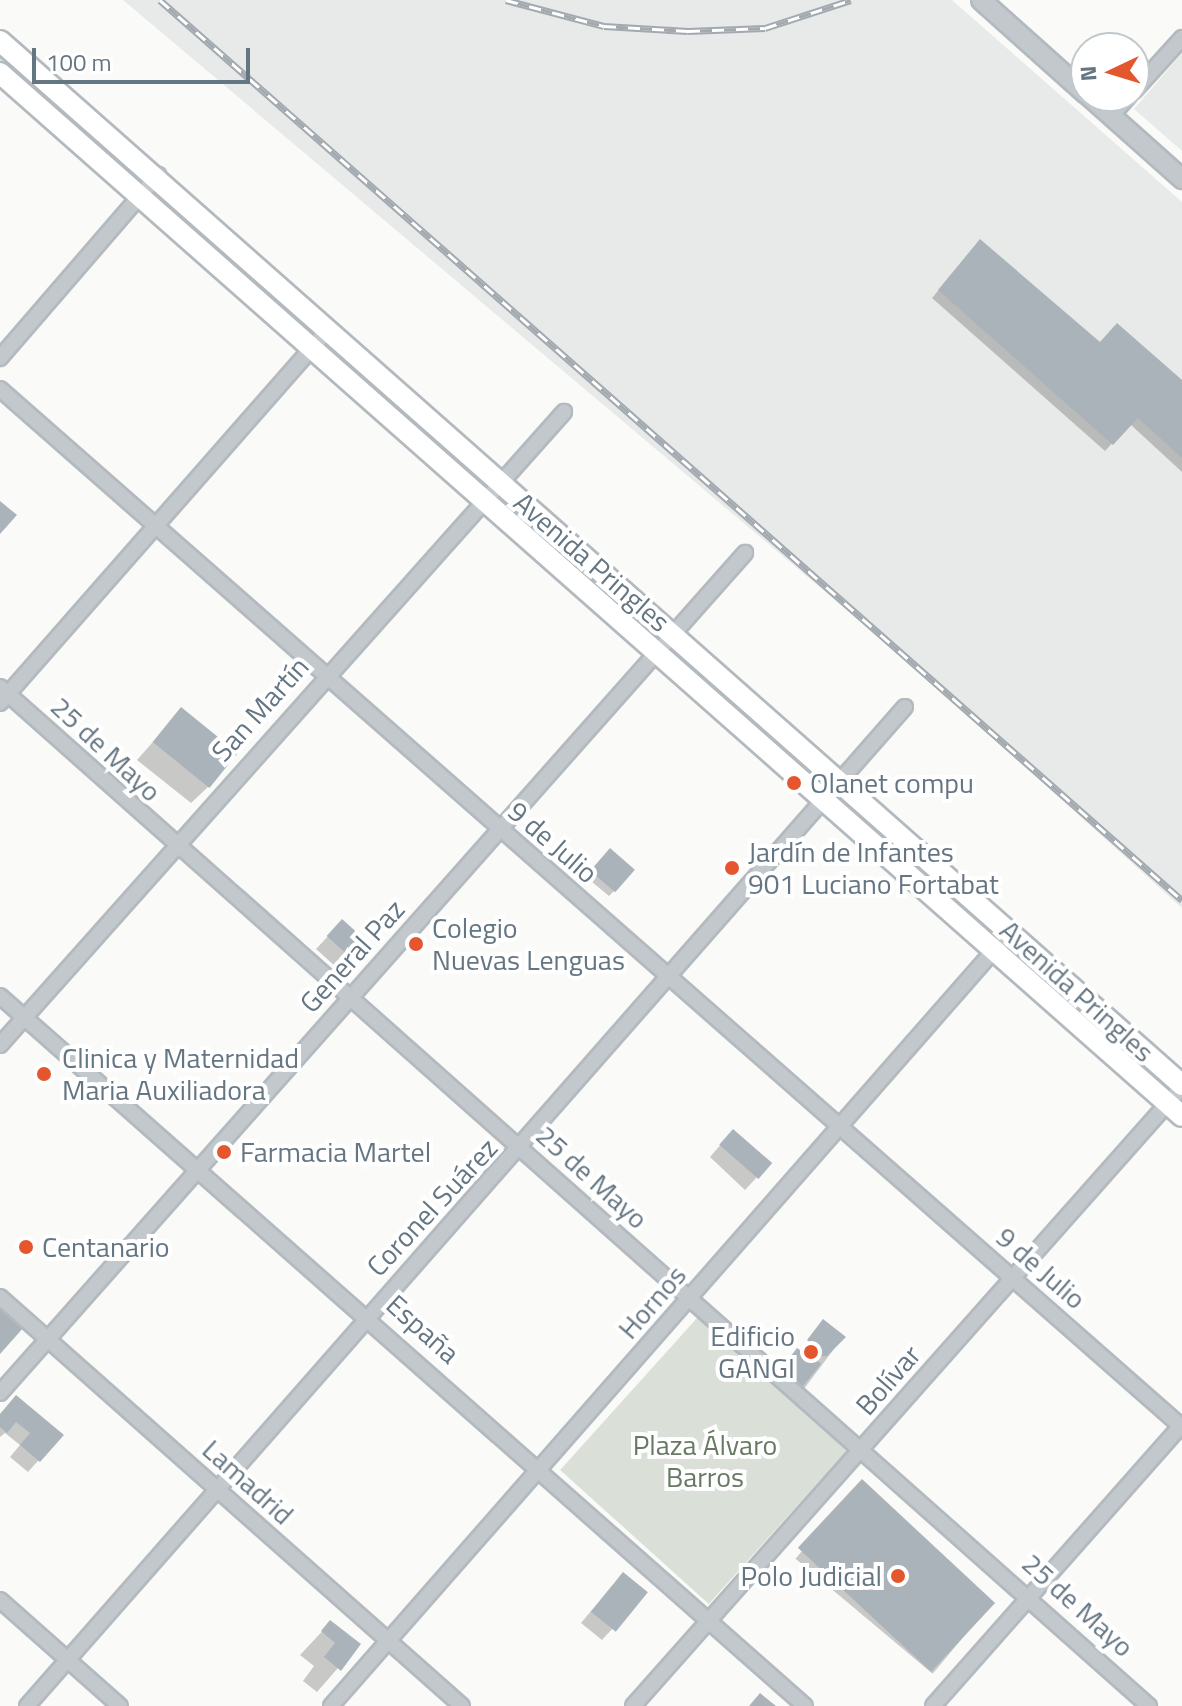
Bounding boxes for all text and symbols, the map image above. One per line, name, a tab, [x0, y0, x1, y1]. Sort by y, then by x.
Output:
scale bar	[36, 32, 254, 82]
north arrow	[1070, 32, 1150, 112]
text: 100 m	[46, 44, 112, 80]
text: N	[1071, 65, 1106, 82]
street label: Avenida Pringles	[507, 485, 677, 639]
street label: San Martín	[204, 650, 316, 768]
street label: 25 de Mayo	[44, 690, 168, 808]
place label: Olanet compu	[810, 766, 974, 800]
marker: Olanet compu	[785, 774, 803, 792]
street label: 9 de Julio	[501, 794, 605, 890]
place label: Jardín de Infantes 901 Luciano Fortabat	[748, 835, 999, 901]
marker: Jardín de Infantes 901 Luciano Fortabat	[723, 859, 741, 877]
street label: General Paz	[293, 893, 411, 1019]
place label: Colegio Nuevas Lenguas	[432, 911, 625, 977]
street label: Avenida Pringles	[993, 913, 1161, 1069]
marker: Colegio Nuevas Lenguas	[407, 935, 425, 953]
place label: Clinica y Maternidad Maria Auxiliadora	[62, 1041, 299, 1107]
marker: Clinica y Maternidad Maria Auxiliadora	[33, 1063, 55, 1085]
street label: 25 de Mayo	[529, 1118, 655, 1236]
street label: Coronel Suárez	[360, 1131, 504, 1283]
place label: Farmacia Martel	[240, 1135, 431, 1169]
marker: Farmacia Martel	[215, 1143, 233, 1161]
street label: 9 de Julio	[989, 1220, 1093, 1316]
place label: Centanario	[42, 1230, 170, 1264]
marker: Centanario	[17, 1238, 35, 1256]
street label: Hornos	[611, 1258, 693, 1346]
street label: España	[380, 1288, 466, 1370]
place label: Edificio GANGI	[710, 1319, 795, 1385]
street label: Bolívar	[849, 1338, 927, 1422]
marker: Edificio GANGI	[802, 1343, 820, 1361]
park label: Plaza Álvaro Barros	[633, 1428, 777, 1494]
street label: Lamadrid	[196, 1433, 300, 1531]
street label: 25 de Mayo	[1015, 1546, 1141, 1664]
place label: Polo Judicial	[741, 1559, 882, 1593]
marker: Polo Judicial	[889, 1567, 907, 1585]

